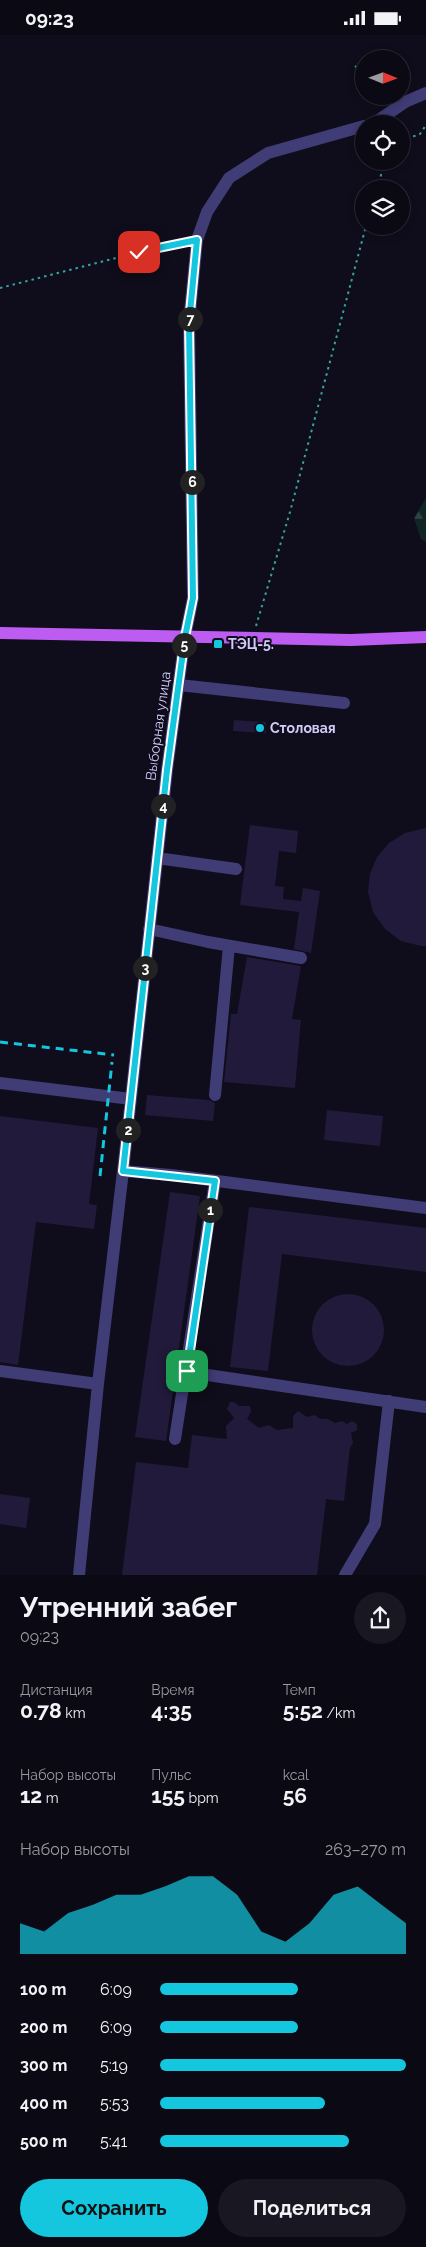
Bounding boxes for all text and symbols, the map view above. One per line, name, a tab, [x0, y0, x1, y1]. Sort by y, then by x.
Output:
text: 09:23	[25, 7, 74, 29]
north arrow	[355, 50, 410, 105]
map controls	[355, 50, 410, 235]
button: locate	[355, 115, 410, 170]
button: layers	[355, 180, 410, 235]
pin	[118, 231, 160, 273]
icon: check	[125, 238, 153, 266]
pin: 7	[178, 307, 202, 331]
text: 7	[187, 311, 194, 327]
pin: 6	[180, 469, 204, 495]
text: 6	[188, 474, 197, 490]
pin: 5	[172, 633, 196, 657]
place label: ТЭЦ-5.	[228, 636, 274, 652]
text: 5	[181, 637, 188, 653]
marker: ТЭЦ-5.	[212, 638, 224, 650]
street label: Выборная улица	[142, 670, 174, 782]
place label: Столовая	[270, 720, 336, 736]
marker: Столовая	[254, 722, 266, 734]
pin: 4	[150, 793, 176, 819]
text: 4	[160, 798, 168, 814]
pin: 3	[132, 955, 158, 981]
text: 3	[142, 960, 149, 976]
pin: 2	[116, 1117, 140, 1143]
text: 2	[125, 1122, 132, 1138]
pin: 1	[198, 1197, 222, 1223]
text: 1	[207, 1202, 214, 1218]
pin	[166, 1350, 208, 1392]
icon: arrive	[173, 1357, 201, 1385]
text: Утренний забег	[20, 1591, 237, 1624]
button: share	[354, 1592, 406, 1644]
text: 09:23	[20, 1627, 59, 1646]
text: Дистанция	[20, 1682, 93, 1698]
text: Время	[151, 1682, 195, 1698]
text: Темп	[283, 1682, 316, 1698]
text: 0.78	[20, 1698, 62, 1723]
text: 4:35	[151, 1698, 192, 1723]
text: 5:52	[283, 1698, 323, 1723]
text: km	[62, 1705, 86, 1721]
text: /km	[323, 1705, 355, 1721]
text: Набор высоты	[20, 1767, 116, 1783]
text: Пульс	[151, 1767, 191, 1783]
text: kcal	[283, 1767, 309, 1783]
text: 12	[20, 1783, 42, 1808]
text: 155	[151, 1783, 185, 1808]
text: 56	[283, 1783, 307, 1808]
text: m	[42, 1790, 59, 1806]
text: bpm	[185, 1790, 219, 1806]
text: Набор высоты	[20, 1840, 130, 1859]
text: 263–270 m	[325, 1840, 406, 1859]
text: 100 m	[20, 1980, 66, 1999]
text: 6:09	[100, 1980, 132, 1999]
text: 200 m	[20, 2018, 67, 2037]
text: 6:09	[100, 2018, 132, 2037]
text: 300 m	[20, 2056, 67, 2075]
text: 5:19	[100, 2056, 128, 2075]
text: 400 m	[20, 2094, 68, 2113]
text: 5:53	[100, 2094, 129, 2113]
text: 500 m	[20, 2132, 67, 2151]
text: 5:41	[100, 2132, 127, 2151]
button: Сохранить	[20, 2179, 208, 2237]
button: Поделиться	[218, 2179, 406, 2237]

